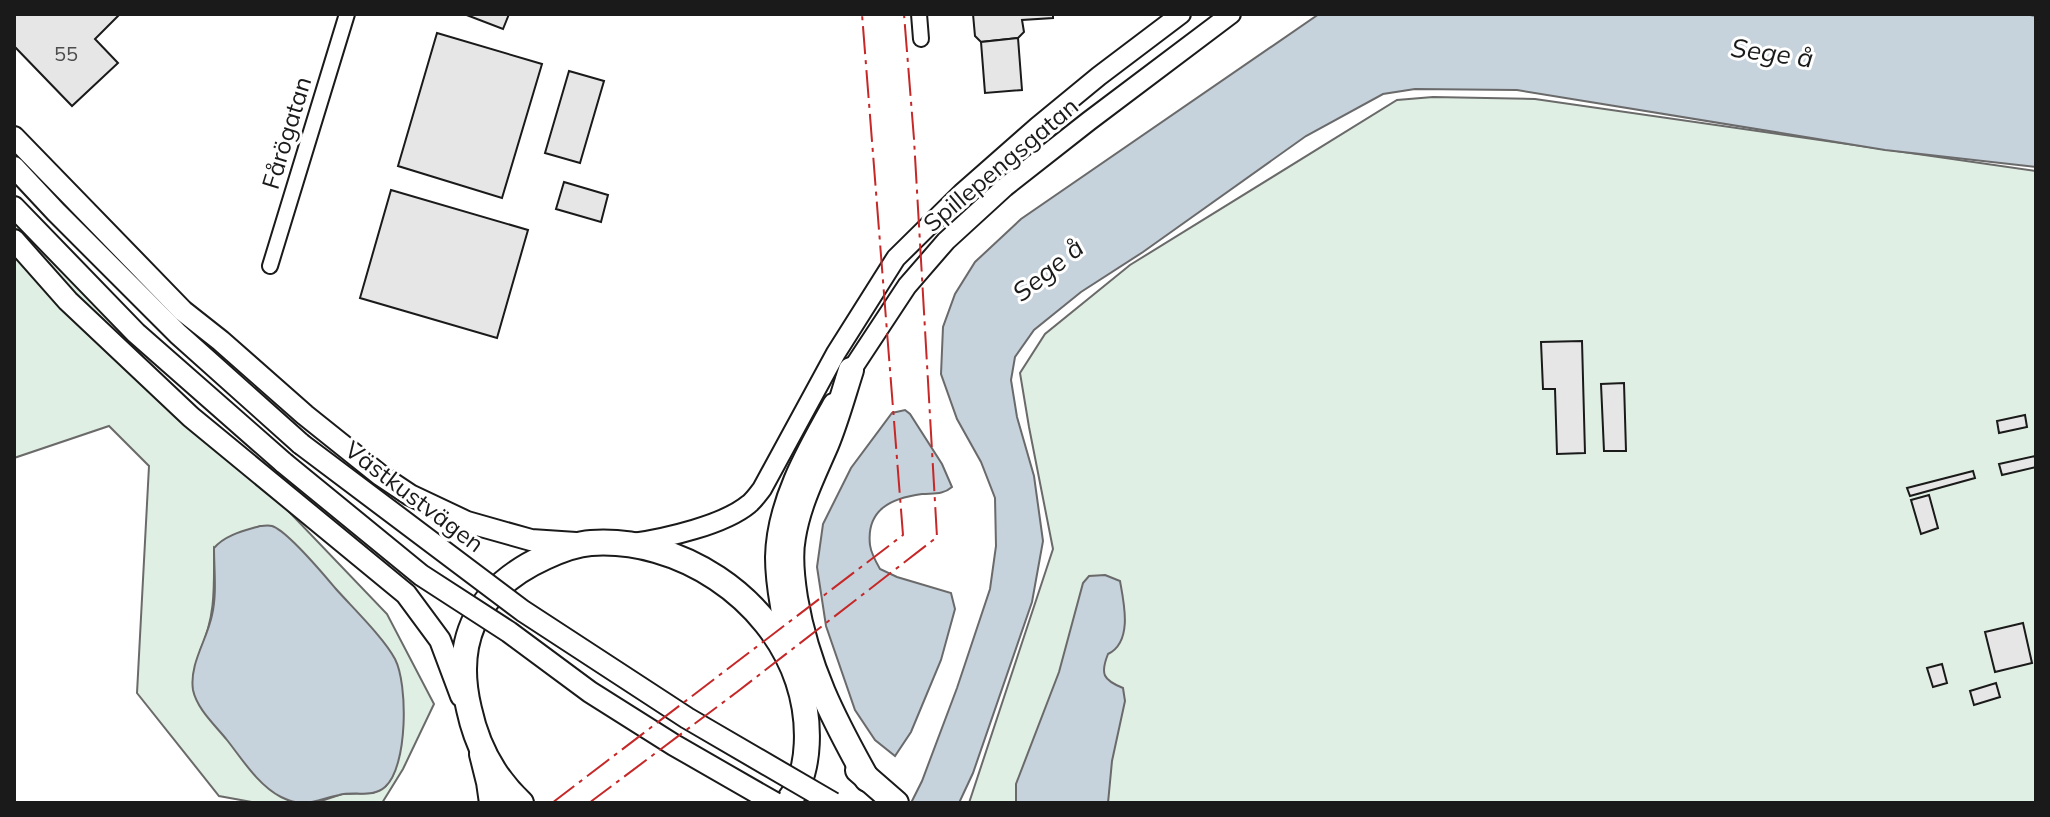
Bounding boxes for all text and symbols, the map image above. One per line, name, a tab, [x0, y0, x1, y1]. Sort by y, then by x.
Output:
water label: Sege å	[1729, 30, 1815, 75]
house number: 55	[54, 41, 78, 66]
street label: Fårögatan	[255, 73, 317, 193]
street label: Spillepengsgatan	[917, 91, 1084, 238]
water label: Sege å	[1005, 231, 1090, 308]
street label: Västkustvägen	[339, 434, 490, 558]

